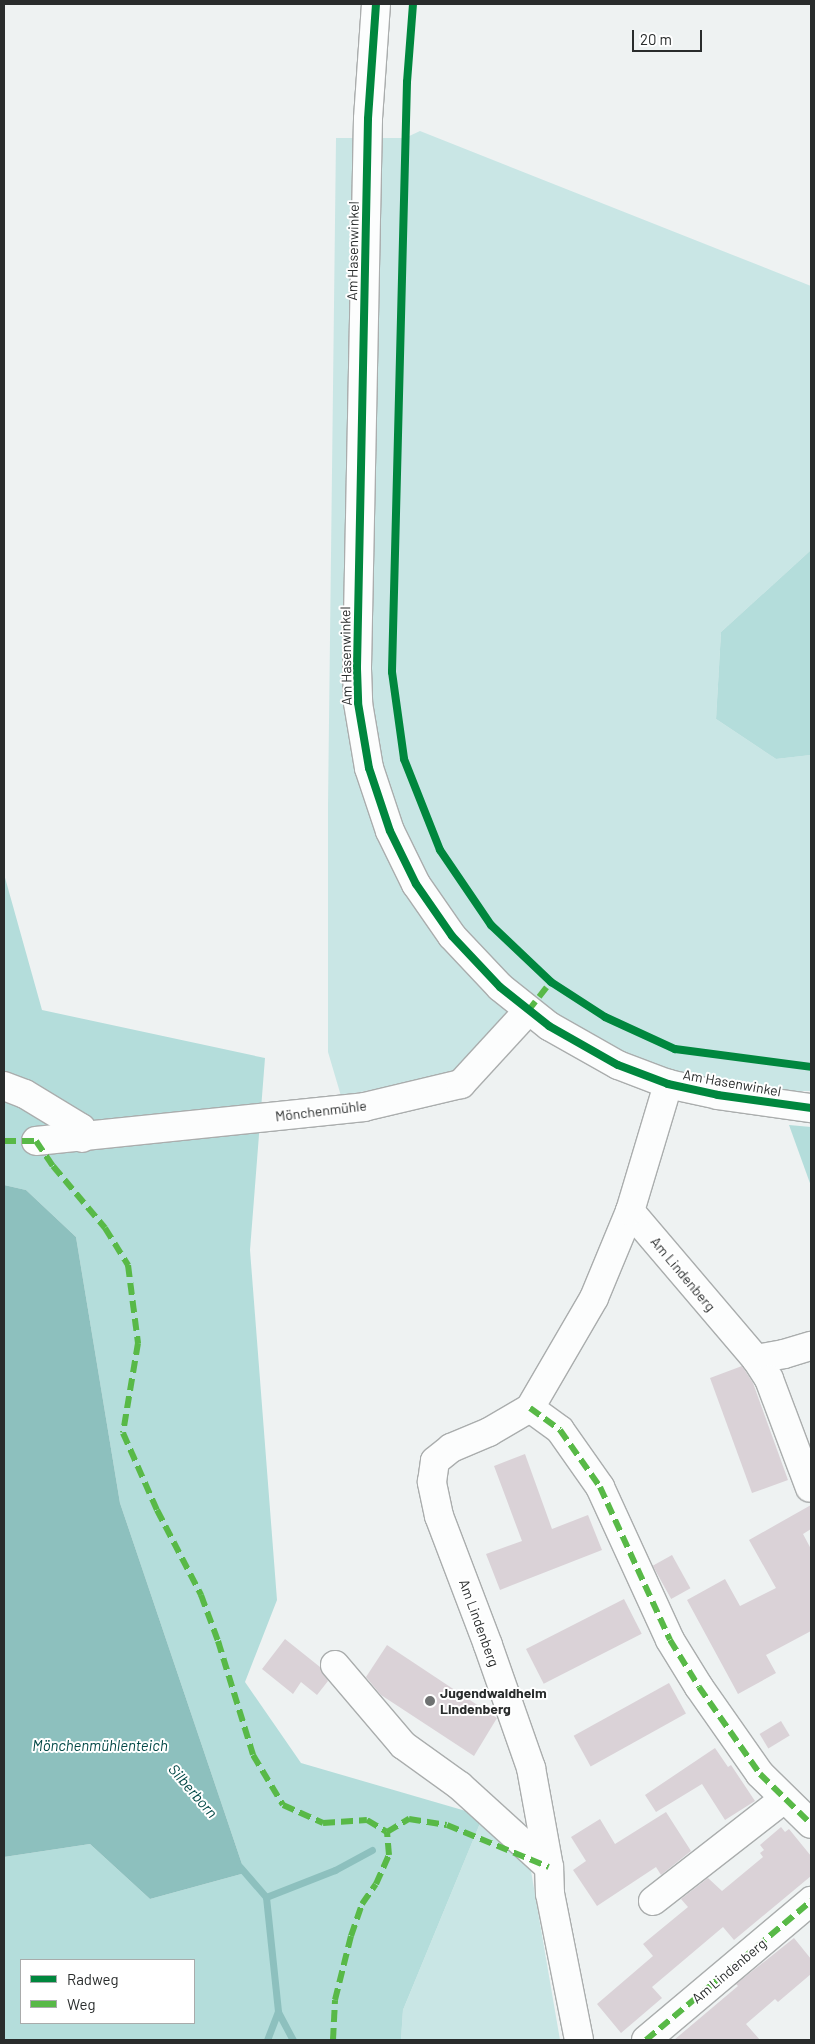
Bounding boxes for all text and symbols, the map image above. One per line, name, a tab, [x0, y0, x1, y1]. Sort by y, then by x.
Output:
scale bar	[635, 20, 705, 52]
text: 20 m	[640, 30, 672, 48]
street label: Am Hasenwinkel	[344, 201, 362, 301]
street label: Am Hasenwinkel	[337, 606, 355, 706]
street label: Am Hasenwinkel	[682, 1066, 782, 1100]
street label: Mönchenmühle	[274, 1097, 368, 1125]
street label: Am Lindenberg	[647, 1233, 719, 1315]
street label: Am Lindenberg	[455, 1577, 503, 1669]
place label: Jugendwaldheim Lindenberg	[440, 1685, 547, 1718]
marker: Jugendwaldheim Lindenberg	[424, 1695, 436, 1707]
water label: Mönchenmühlenteich	[32, 1737, 168, 1755]
water label: Silberborn	[165, 1760, 221, 1822]
street label: Am Lindenberg	[688, 1935, 770, 2007]
legend	[20, 1959, 195, 2024]
text: Radweg	[67, 1970, 119, 1988]
text: Weg	[67, 1995, 95, 2013]

